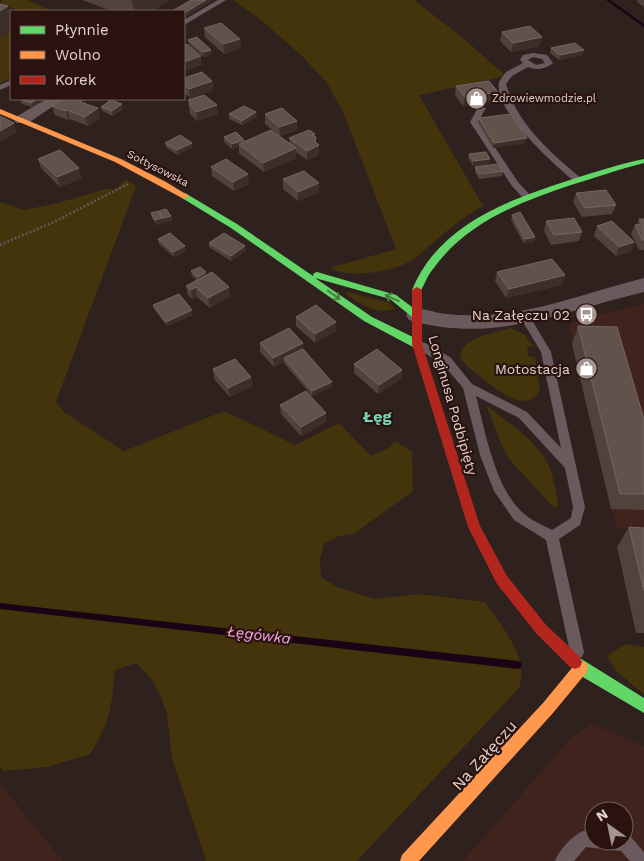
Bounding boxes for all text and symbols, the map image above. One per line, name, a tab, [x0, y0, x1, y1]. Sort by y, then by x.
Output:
legend	[10, 10, 185, 100]
text: Płynnie	[55, 21, 109, 39]
text: Wolno	[55, 46, 101, 64]
text: Korek	[55, 71, 97, 89]
shop icon: Zdrowiewmodzie.pl	[464, 86, 488, 110]
place label: Zdrowiewmodzie.pl	[492, 92, 597, 105]
street label: Sołtysowska	[125, 147, 191, 190]
one-way arrow	[327, 290, 341, 300]
one-way arrow	[385, 293, 400, 303]
bus stop icon: Na Załęczu 02	[574, 303, 598, 327]
place label: Na Załęczu 02	[472, 307, 570, 323]
street label: Longinusa Podbipięty	[425, 333, 481, 478]
shop icon: Motostacja	[574, 357, 598, 381]
place label: Motostacja	[495, 361, 570, 377]
district label: Łęg	[363, 407, 391, 426]
water label: Łęgówka	[226, 622, 292, 648]
street label: Na Załęczu	[448, 716, 521, 794]
north arrow	[584, 801, 634, 851]
text: N	[593, 806, 611, 825]

